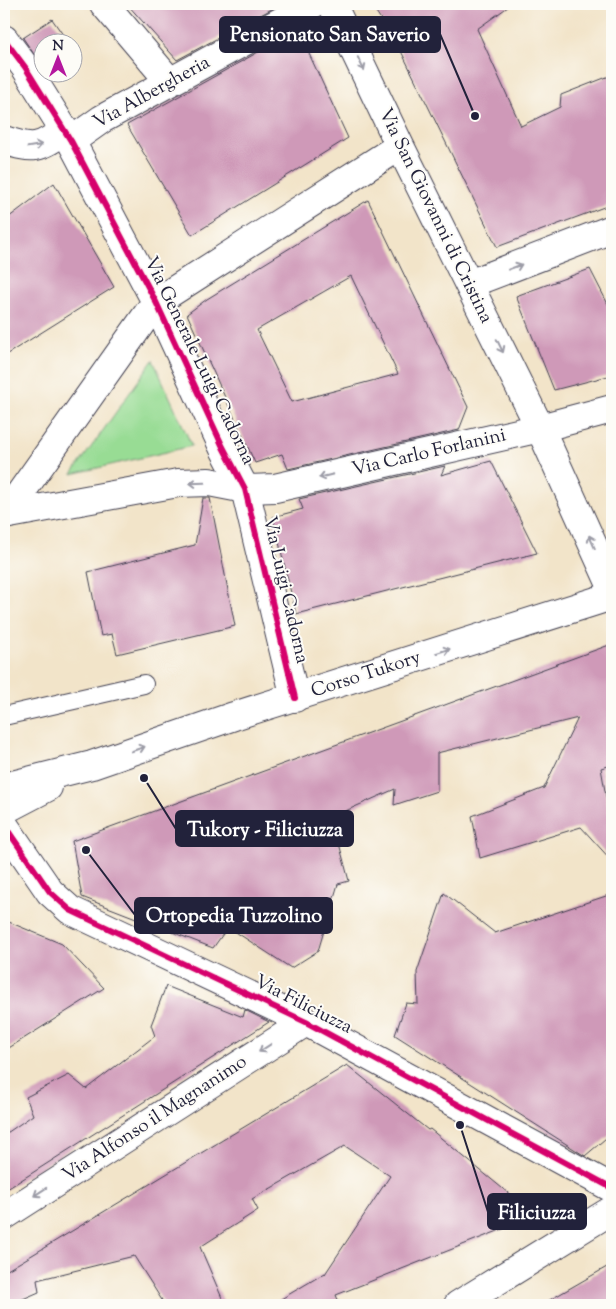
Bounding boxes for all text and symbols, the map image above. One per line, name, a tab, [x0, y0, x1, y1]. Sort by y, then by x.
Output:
callout: Pensionato San Saverio	[220, 17, 440, 52]
text: Pensionato San Saverio	[230, 22, 430, 51]
north arrow	[32, 32, 82, 82]
text: N	[52, 37, 64, 57]
street label: Via Albergheria	[89, 50, 216, 136]
one-way arrow	[356, 56, 366, 71]
street label: Via San Giovanni di Cristina	[371, 104, 499, 328]
one-way arrow	[27, 140, 43, 150]
street label: Via Generale Luigi Cadorna	[137, 252, 261, 470]
one-way arrow	[506, 262, 522, 271]
one-way arrow	[496, 338, 505, 353]
street label: Via Carlo Forlanini	[349, 422, 509, 484]
one-way arrow	[319, 472, 335, 481]
one-way arrow	[189, 478, 205, 487]
street label: Via Luigi Cadorna	[255, 514, 315, 667]
one-way arrow	[587, 535, 596, 550]
street label: Corso Tukory	[308, 644, 425, 705]
one-way arrow	[434, 645, 450, 655]
one-way arrow	[130, 744, 145, 753]
callout: Tukory - Filiciuzza	[176, 811, 353, 846]
text: Tukory - Filiciuzza	[187, 817, 344, 846]
callout: Ortopedia Tuzzolino	[135, 898, 332, 933]
text: Ortopedia Tuzzolino	[146, 903, 322, 932]
street label: Via Filiciuzza	[249, 969, 357, 1041]
one-way arrow	[259, 1043, 273, 1053]
street label: Via Alfonso il Magnanimo	[57, 1049, 253, 1189]
one-way arrow	[33, 1187, 47, 1198]
callout: Filiciuzza	[488, 1194, 586, 1229]
text: Filiciuzza	[498, 1200, 577, 1229]

